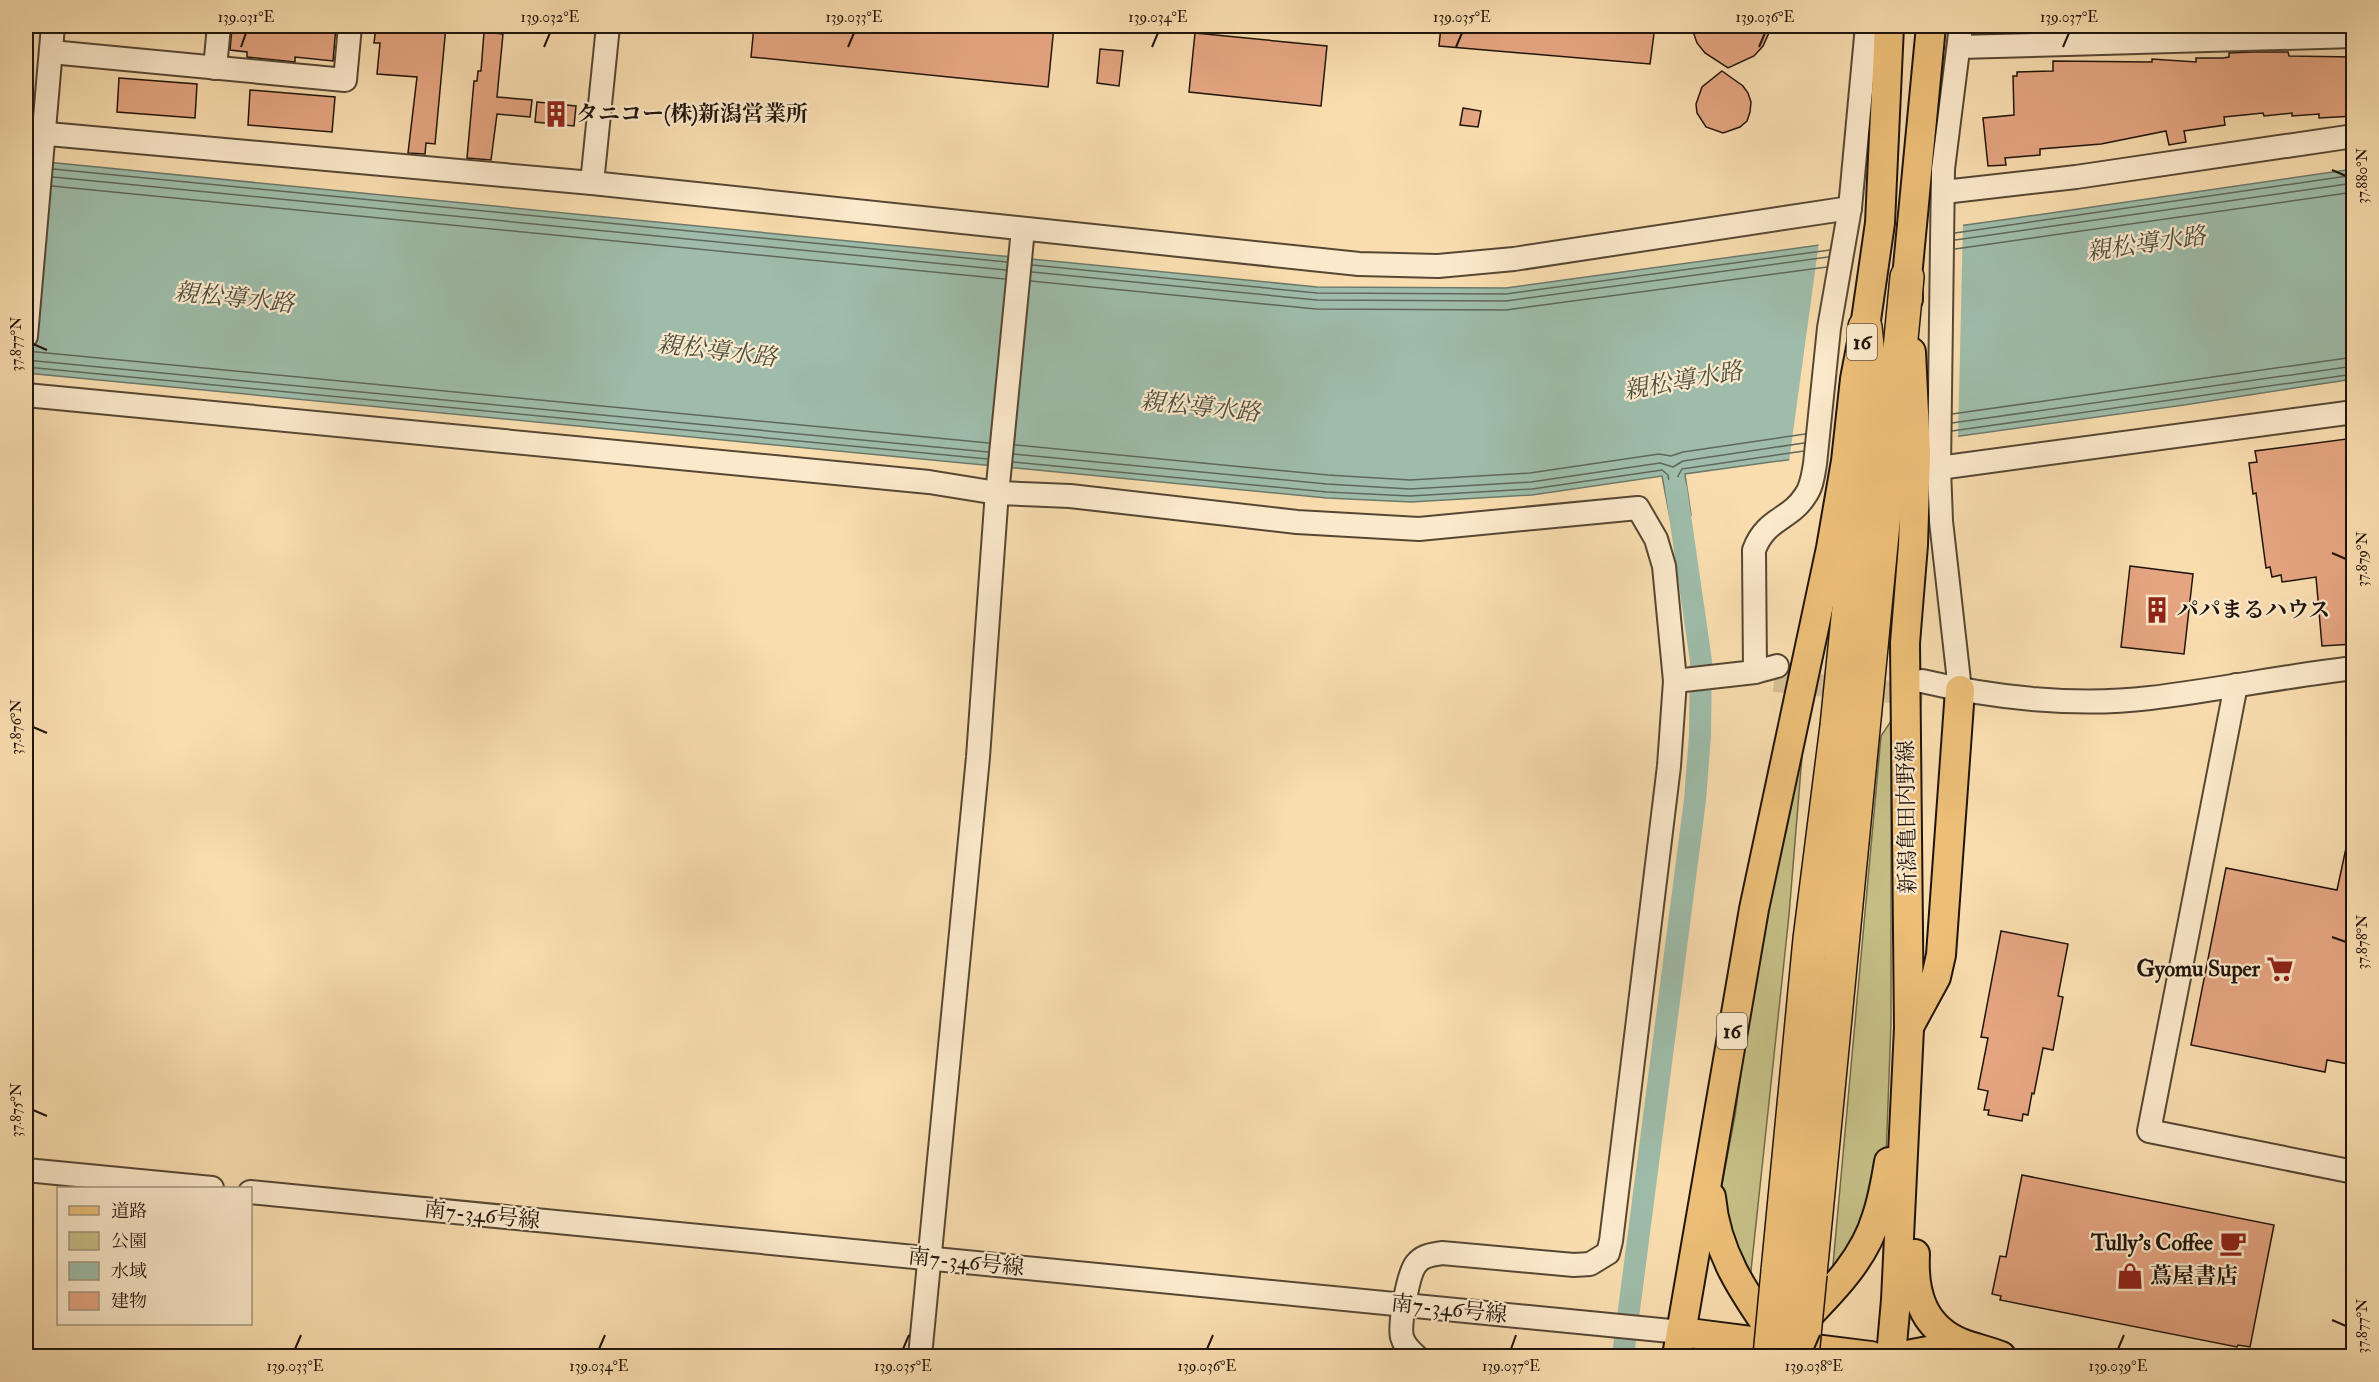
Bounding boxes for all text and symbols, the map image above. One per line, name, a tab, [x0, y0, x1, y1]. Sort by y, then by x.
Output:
text: 139.031°E	[218, 8, 274, 27]
text: 139.032°E	[521, 8, 580, 27]
text: 139.033°E	[825, 8, 883, 27]
text: 139.034°E	[1128, 8, 1188, 27]
text: 139.035°E	[1433, 8, 1491, 27]
text: 139.036°E	[1736, 8, 1795, 27]
text: 139.037°E	[2040, 8, 2098, 27]
building icon: タニコー(株)新潟営業所	[541, 99, 571, 129]
place label: タニコー(株)新潟営業所	[576, 100, 808, 128]
text: 37.880°N	[2353, 148, 2372, 204]
water label: 親松導水路	[2084, 220, 2210, 268]
water label: 親松導水路	[173, 276, 297, 320]
text: 37.877°N	[7, 316, 26, 371]
road number: 16	[1847, 324, 1877, 360]
water label: 親松導水路	[656, 328, 780, 374]
water label: 親松導水路	[1621, 355, 1747, 407]
water label: 親松導水路	[1139, 385, 1263, 429]
text: 37.879°N	[2353, 531, 2372, 587]
building icon: パパまるハウス	[2142, 595, 2172, 625]
place label: パパまるハウス	[2177, 596, 2330, 624]
text: 37.876°N	[7, 699, 26, 755]
street label: 新潟亀田内野線	[1892, 740, 1922, 894]
text: 37.878°N	[2353, 914, 2372, 969]
supermarket icon: Gyomu Super	[2265, 954, 2295, 984]
place label: Gyomu Super	[2136, 955, 2261, 984]
road number: 16	[1717, 1013, 1747, 1049]
text: 37.875°N	[7, 1082, 26, 1137]
legend	[57, 1187, 252, 1325]
street label: 南7-346号線	[422, 1195, 542, 1235]
text: 道路	[111, 1200, 147, 1223]
cafe icon: Tully's Coffee	[2218, 1228, 2248, 1258]
place label: Tully's Coffee	[2090, 1229, 2214, 1258]
text: 公園	[111, 1230, 147, 1253]
street label: 南7-346号線	[906, 1242, 1026, 1282]
text: 水域	[111, 1260, 147, 1283]
shop icon: 蔦屋書店	[2115, 1261, 2145, 1291]
place label: 蔦屋書店	[2150, 1262, 2238, 1290]
street label: 南7-346号線	[1389, 1289, 1509, 1329]
text: 建物	[111, 1290, 147, 1313]
text: 37.877°N	[2353, 1298, 2372, 1353]
text: 139.033°E	[266, 1357, 324, 1376]
text: 139.034°E	[569, 1357, 629, 1376]
text: 139.035°E	[874, 1357, 932, 1376]
text: 139.036°E	[1178, 1357, 1237, 1376]
text: 139.037°E	[1482, 1357, 1540, 1376]
text: 139.038°E	[1785, 1357, 1843, 1376]
text: 139.039°E	[2089, 1357, 2148, 1376]

